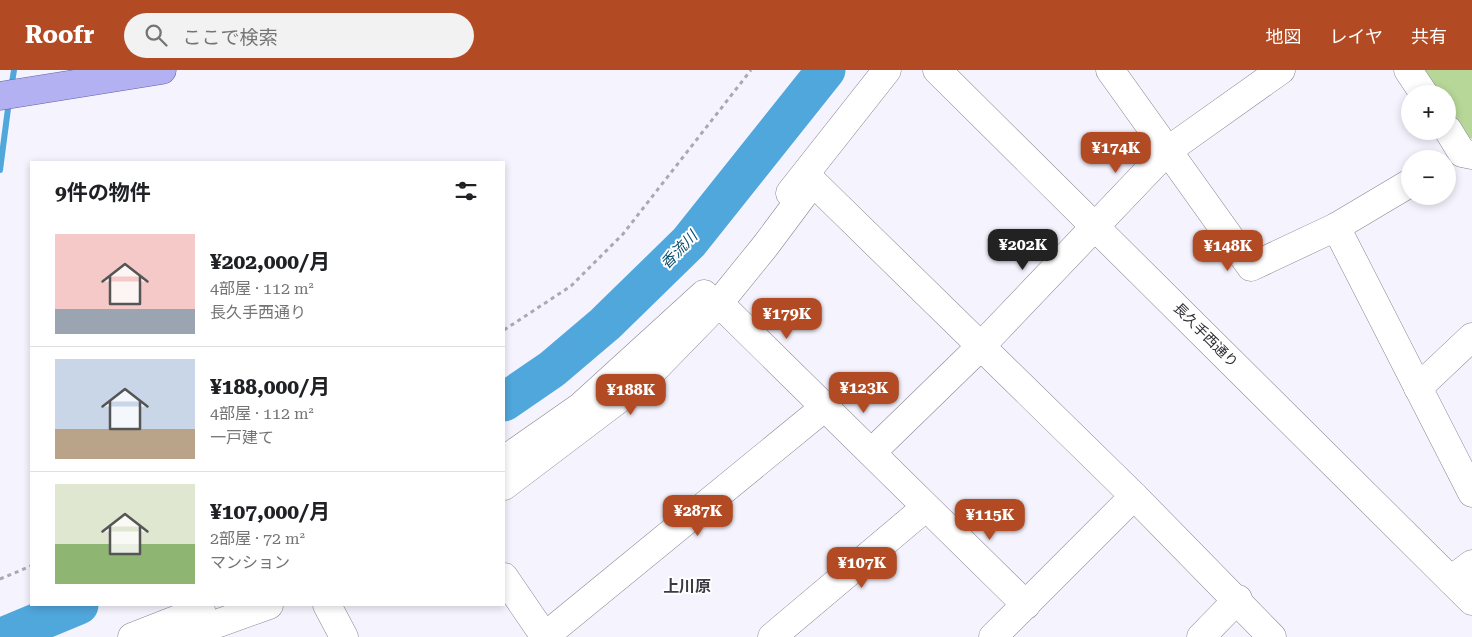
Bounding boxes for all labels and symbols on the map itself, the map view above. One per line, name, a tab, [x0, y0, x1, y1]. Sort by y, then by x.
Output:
pin: ¥174K	[1081, 132, 1151, 174]
water label: 香流川	[657, 226, 702, 272]
pin: ¥202K	[988, 228, 1058, 271]
pin: ¥148K	[1193, 230, 1263, 272]
pin: ¥179K	[752, 298, 822, 340]
street label: 長久手西通り	[1171, 300, 1241, 370]
pin: ¥123K	[829, 372, 899, 414]
pin: ¥188K	[596, 374, 666, 416]
pin: ¥287K	[663, 494, 733, 537]
pin: ¥115K	[955, 498, 1025, 541]
pin: ¥107K	[827, 546, 897, 589]
district label: 上川原	[663, 577, 711, 596]

